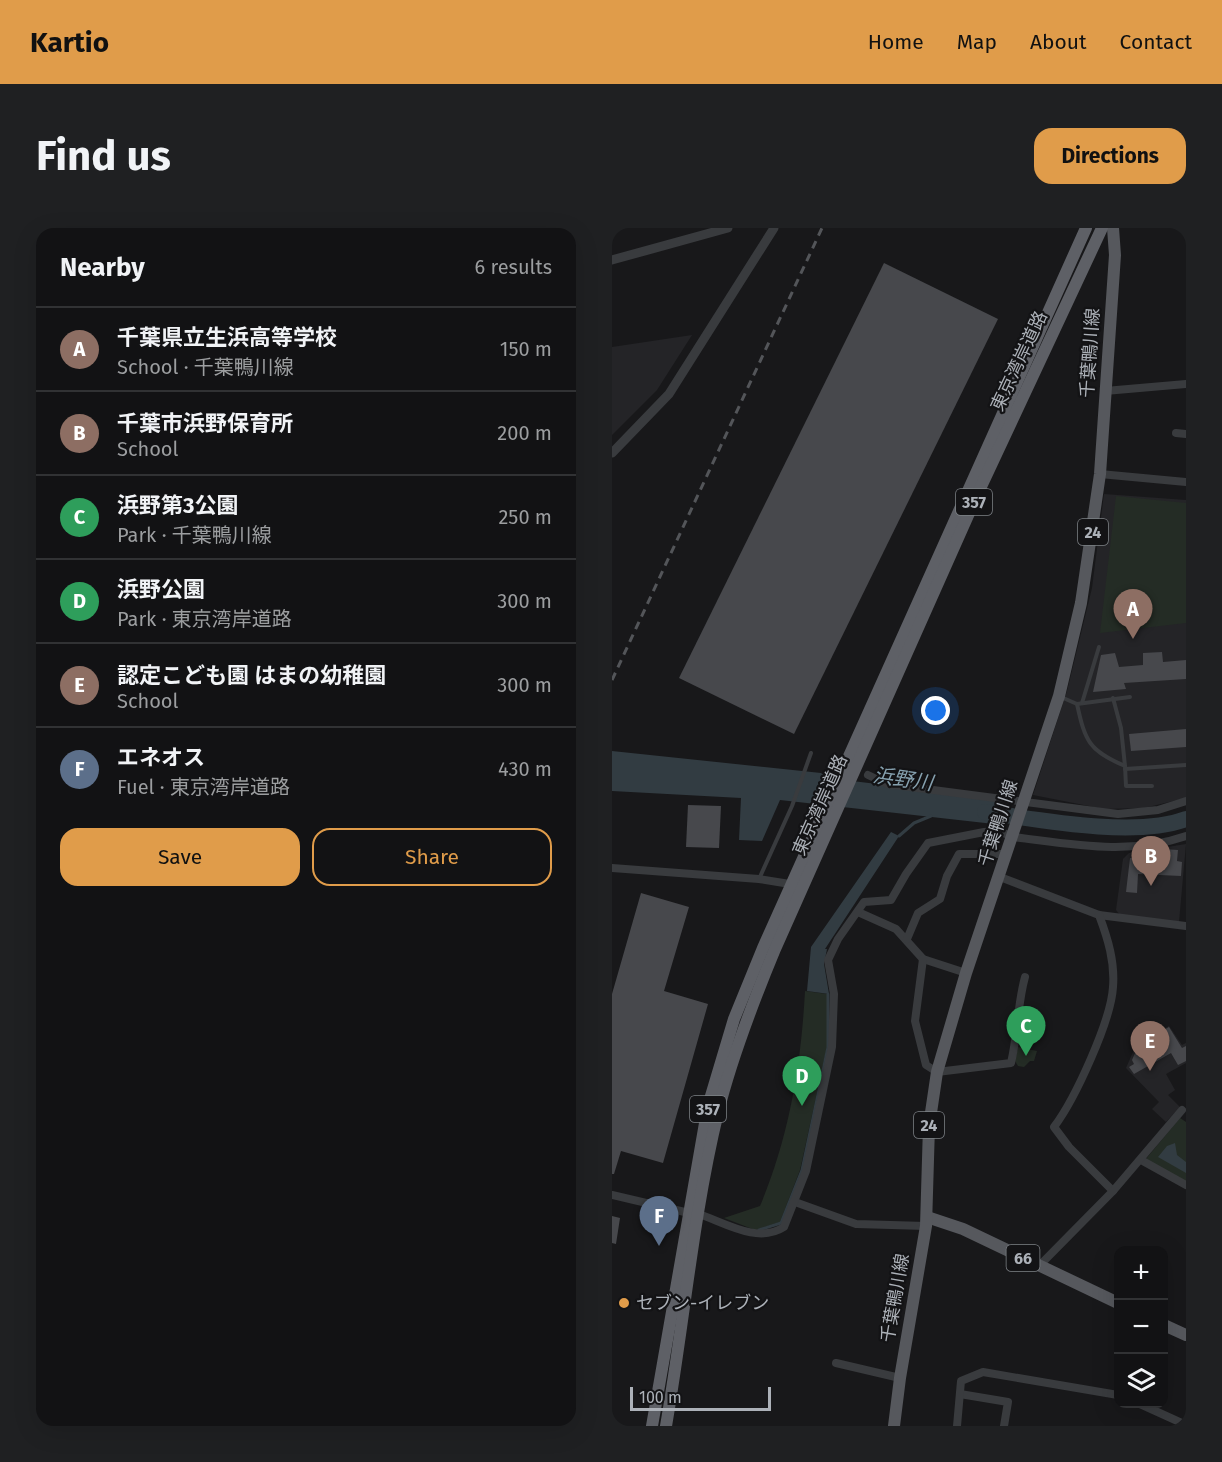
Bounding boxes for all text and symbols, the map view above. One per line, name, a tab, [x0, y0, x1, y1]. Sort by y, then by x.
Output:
text: Kartio	[30, 26, 109, 59]
text: Home	[868, 29, 924, 55]
text: Map	[957, 29, 997, 55]
text: About	[1030, 29, 1087, 55]
text: Contact	[1120, 29, 1192, 55]
button: Directions	[1034, 128, 1186, 184]
text: Find us	[36, 131, 171, 181]
text: Nearby	[60, 252, 145, 283]
text: 6 results	[475, 255, 552, 279]
street label: 東京湾岸道路	[986, 307, 1052, 415]
street label: 千葉鴨川線	[1076, 307, 1104, 399]
text: 千葉県立生浜高等学校	[117, 324, 337, 351]
text: A	[74, 337, 85, 361]
text: 150 m	[500, 337, 552, 361]
text: School · 千葉鴨川線	[117, 355, 294, 379]
text: 千葉市浜野保育所	[117, 410, 293, 437]
text: B	[73, 421, 86, 445]
text: 200 m	[497, 421, 552, 445]
text: School	[117, 437, 178, 461]
road number: 357	[956, 489, 992, 515]
text: 浜野第3公園	[117, 492, 238, 519]
text: C	[74, 505, 85, 529]
text: 250 m	[498, 505, 552, 529]
road number: 24	[1078, 519, 1108, 545]
text: Park · 千葉鴨川線	[117, 523, 272, 547]
text: 浜野公園	[117, 576, 205, 603]
text: D	[73, 589, 86, 613]
text: 300 m	[497, 589, 552, 613]
pin: A	[1114, 590, 1152, 639]
text: Park · 東京湾岸道路	[117, 607, 292, 631]
text: 認定こども園 はまの幼稚園	[117, 662, 386, 689]
text: E	[74, 673, 85, 697]
text: 300 m	[497, 673, 552, 697]
text: School	[117, 689, 178, 713]
your location	[921, 696, 950, 725]
text: エネオス	[117, 744, 205, 771]
street label: 東京湾岸道路	[788, 751, 852, 859]
text: F	[75, 757, 84, 781]
text: 430 m	[498, 757, 552, 781]
water label: 浜野川	[872, 763, 936, 795]
text: Fuel · 東京湾岸道路	[117, 775, 290, 799]
street label: 千葉鴨川線	[974, 777, 1022, 869]
button: Save	[60, 828, 300, 886]
button: Share	[312, 828, 552, 886]
pin: B	[1132, 836, 1170, 886]
pin: C	[1006, 1006, 1046, 1056]
pin: E	[1130, 1022, 1170, 1071]
pin: D	[782, 1056, 822, 1106]
road number: 357	[690, 1096, 726, 1122]
road number: 24	[914, 1112, 944, 1138]
pin: F	[640, 1196, 678, 1246]
road number: 66	[1006, 1245, 1040, 1271]
map controls	[1114, 1246, 1168, 1408]
button: +	[1114, 1246, 1168, 1300]
street label: 千葉鴨川線	[876, 1252, 914, 1344]
place label: セブン-イレブン	[636, 1292, 769, 1314]
marker: セブン-イレブン	[617, 1296, 631, 1310]
button: −	[1114, 1300, 1168, 1354]
button: layers	[1114, 1354, 1168, 1408]
scale bar	[630, 1384, 771, 1412]
text: 100 m	[639, 1388, 682, 1407]

